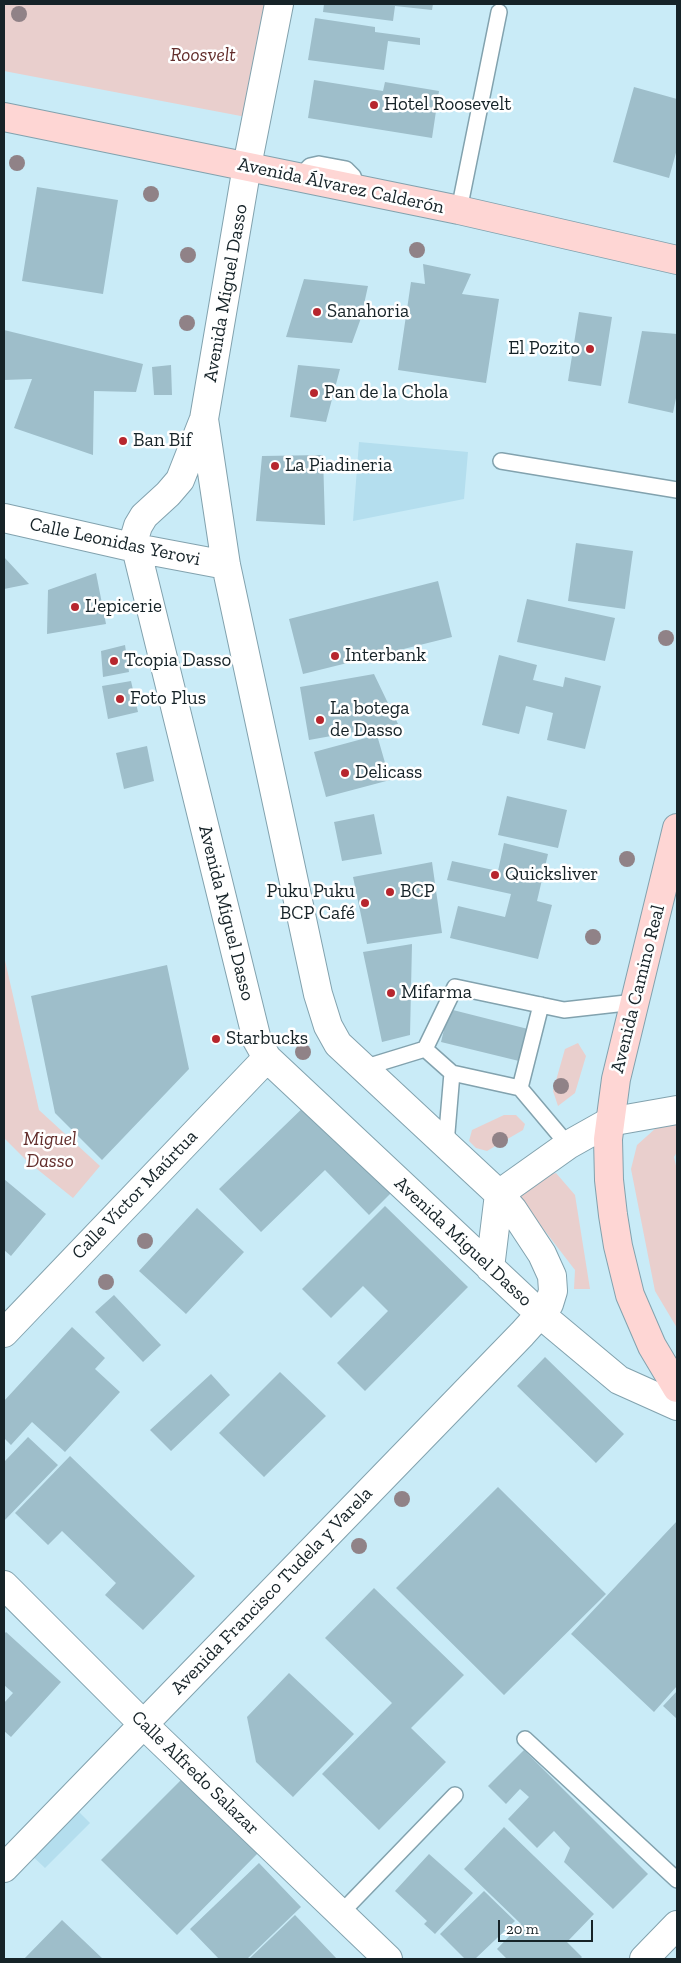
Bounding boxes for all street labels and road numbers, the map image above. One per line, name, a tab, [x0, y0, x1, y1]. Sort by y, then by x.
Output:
street label: Avenida Álvarez Calderón	[236, 153, 446, 219]
street label: Avenida Miguel Dasso	[199, 202, 253, 384]
street label: Calle Leonidas Yerovi	[28, 513, 202, 571]
street label: Avenida Miguel Dasso	[193, 823, 259, 1003]
street label: Avenida Camino Real	[606, 902, 670, 1076]
street label: Calle Víctor Maúrtua	[67, 1126, 203, 1264]
street label: Avenida Miguel Dasso	[389, 1172, 537, 1312]
street label: Avenida Francisco Tudela y Varela	[167, 1483, 377, 1699]
street label: Calle Alfredo Salazar	[126, 1706, 264, 1840]

